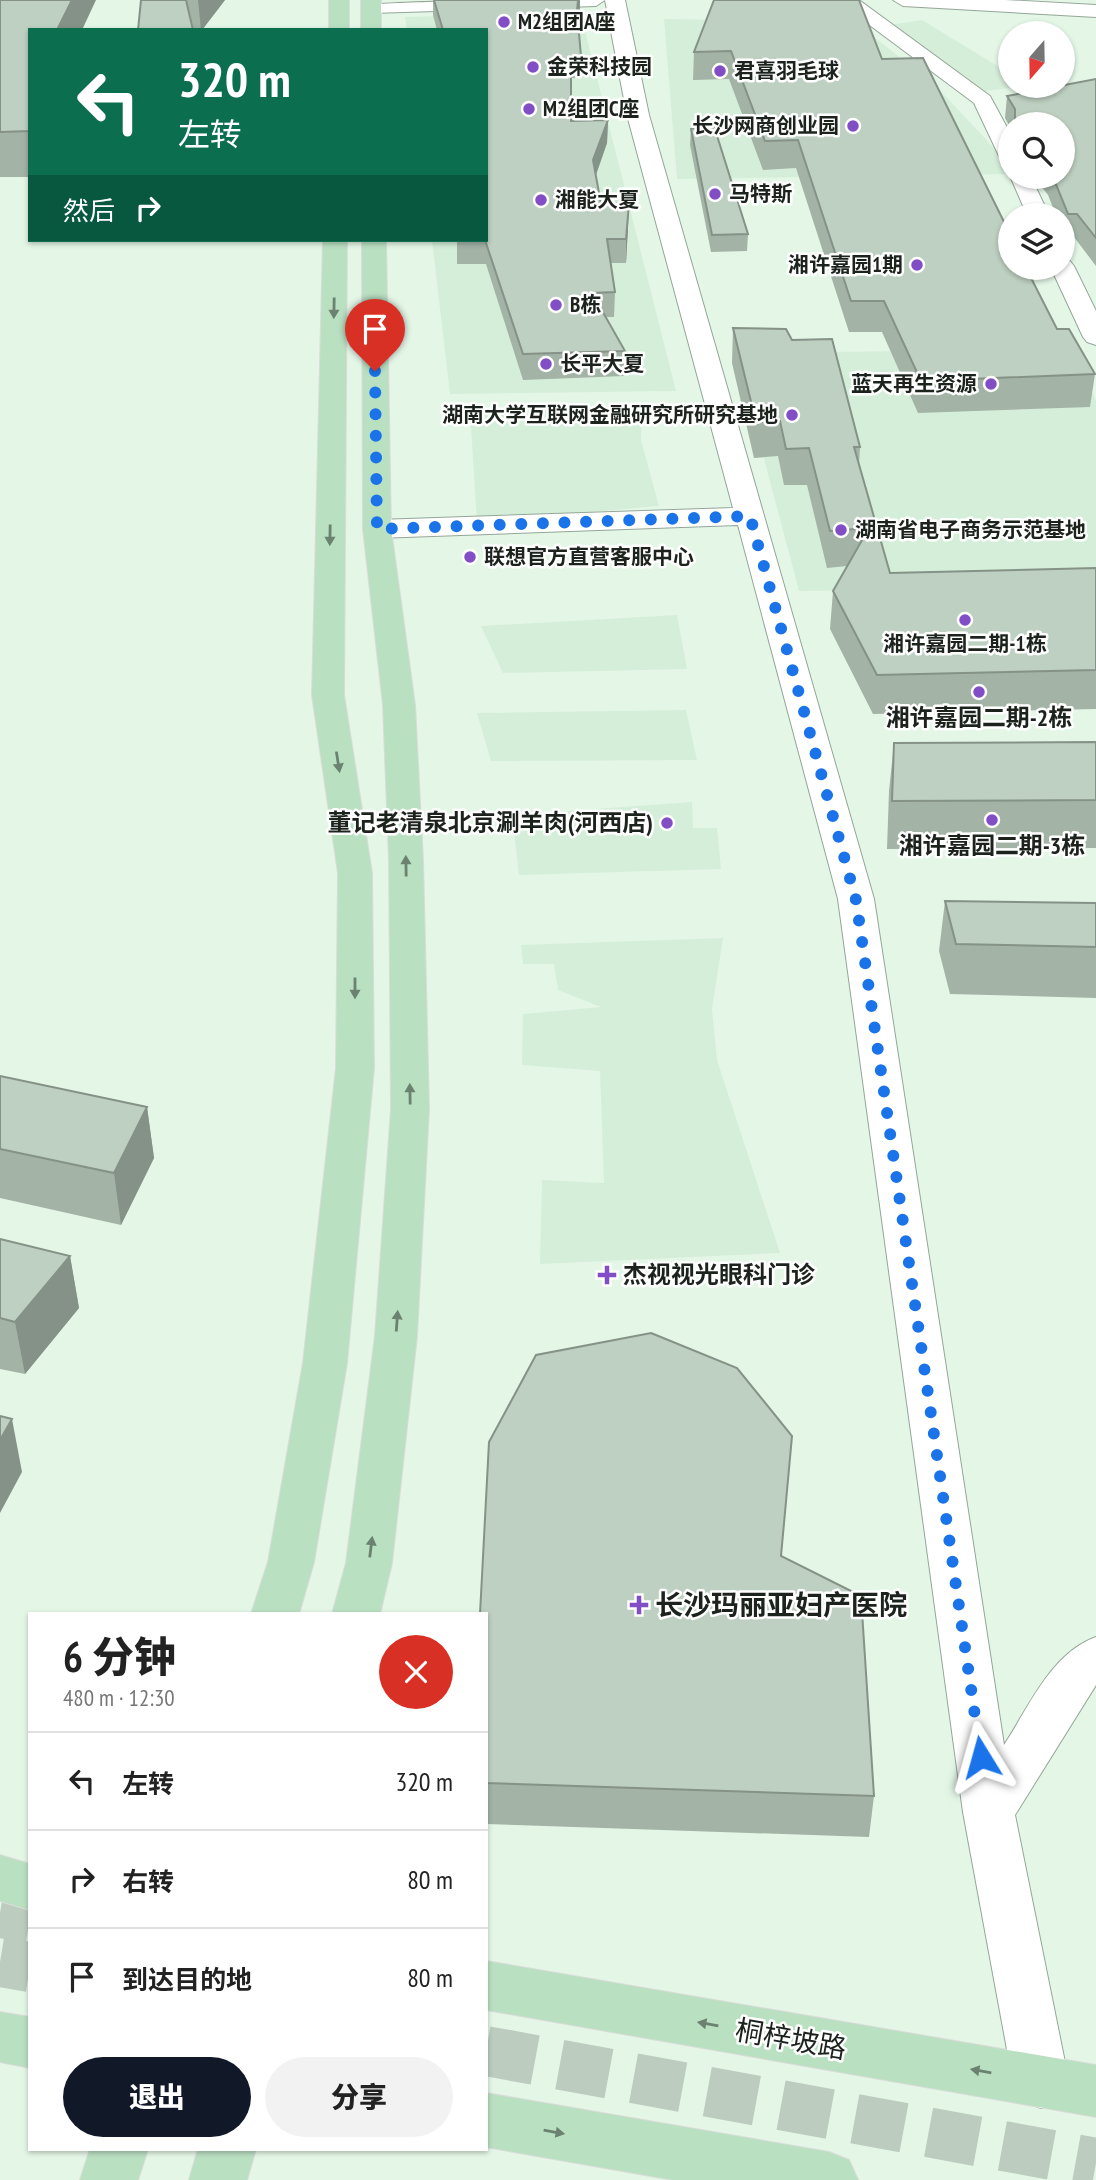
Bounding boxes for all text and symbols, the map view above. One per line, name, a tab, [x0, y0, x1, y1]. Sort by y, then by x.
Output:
place label: M2组团A座	[518, 8, 616, 35]
marker: M2组团A座	[496, 14, 512, 30]
north arrow	[998, 21, 1074, 98]
map controls	[998, 21, 1075, 280]
text: 320 m	[178, 47, 291, 111]
place label: 金荣科技园	[547, 53, 652, 80]
icon: left	[63, 56, 154, 147]
place label: 君喜羽毛球	[734, 57, 839, 84]
marker: 金荣科技园	[525, 59, 541, 75]
marker: 君喜羽毛球	[712, 63, 728, 79]
place label: M2组团C座	[543, 95, 640, 122]
marker: M2组团C座	[521, 101, 537, 117]
place label: 长沙网商创业园	[692, 112, 839, 139]
button: search	[998, 112, 1075, 189]
text: 左转	[178, 113, 242, 155]
marker: 长沙网商创业园	[845, 118, 861, 134]
place label: 马特斯	[729, 180, 792, 207]
place label: 湘能大夏	[555, 186, 639, 213]
marker: 马特斯	[707, 186, 723, 202]
icon: right	[129, 189, 167, 227]
marker: 湘能大夏	[533, 192, 549, 208]
text: 然后	[63, 194, 115, 227]
button: layers	[998, 203, 1075, 280]
place label: 湘许嘉园1期	[788, 251, 903, 278]
marker: 湘许嘉园1期	[909, 257, 925, 273]
place label: B栋	[570, 291, 601, 318]
one-way arrow	[328, 297, 340, 319]
marker: B栋	[548, 297, 564, 313]
pin	[345, 299, 405, 371]
icon: arrive	[356, 310, 394, 348]
place label: 长平大夏	[560, 350, 644, 377]
marker: 长平大夏	[538, 356, 554, 372]
place label: 蓝天再生资源	[851, 370, 977, 397]
marker: 蓝天再生资源	[983, 376, 999, 392]
place label: 湖南大学互联网金融研究所研究基地	[442, 401, 778, 428]
marker: 湖南大学互联网金融研究所研究基地	[784, 407, 800, 423]
place label: 湖南省电子商务示范基地	[855, 516, 1086, 543]
marker: 湖南省电子商务示范基地	[833, 522, 849, 538]
one-way arrow	[325, 525, 336, 547]
place label: 联想官方直营客服中心	[484, 543, 694, 570]
marker: 联想官方直营客服中心	[462, 549, 478, 565]
marker: 湘许嘉园二期-1栋	[957, 612, 973, 628]
place label: 湘许嘉园二期-1栋	[883, 630, 1047, 657]
marker: 湘许嘉园二期-2栋	[971, 684, 987, 700]
place label: 湘许嘉园二期-2栋	[886, 702, 1072, 733]
one-way arrow	[333, 751, 344, 773]
place label: 董记老清泉北京涮羊肉(河西店)	[328, 807, 653, 838]
marker: 湘许嘉园二期-3栋	[984, 812, 1000, 828]
marker: 董记老清泉北京涮羊肉(河西店)	[659, 815, 675, 831]
place label: 湘许嘉园二期-3栋	[899, 830, 1085, 861]
one-way arrow	[400, 855, 412, 877]
one-way arrow	[349, 978, 361, 1000]
one-way arrow	[404, 1083, 416, 1105]
place label: 杰视视光眼科门诊	[623, 1259, 815, 1290]
marker: 杰视视光眼科门诊	[597, 1265, 617, 1285]
one-way arrow	[392, 1310, 403, 1332]
one-way arrow	[366, 1536, 377, 1558]
place label: 长沙玛丽亚妇产医院	[655, 1586, 907, 1623]
marker: 长沙玛丽亚妇产医院	[629, 1595, 649, 1615]
text: 6 分钟	[63, 1629, 176, 1684]
button: close	[379, 1635, 453, 1709]
text: 480 m · 12:30	[63, 1683, 175, 1712]
position arrow	[944, 1720, 1018, 1794]
icon: left	[63, 1762, 101, 1800]
text: 320 m	[395, 1765, 453, 1798]
text: 左转	[122, 1767, 174, 1800]
icon: right	[63, 1860, 101, 1898]
text: 80 m	[407, 1863, 453, 1896]
text: 右转	[122, 1865, 174, 1898]
icon: arrive	[63, 1958, 101, 1996]
text: 80 m	[407, 1961, 453, 1994]
text: 到达目的地	[122, 1963, 252, 1996]
street label: 桐梓坡路	[733, 2011, 849, 2066]
one-way arrow	[697, 2018, 719, 2029]
button: 退出	[63, 2057, 251, 2137]
button: 分享	[265, 2057, 453, 2137]
one-way arrow	[969, 2065, 991, 2076]
one-way arrow	[543, 2127, 565, 2138]

